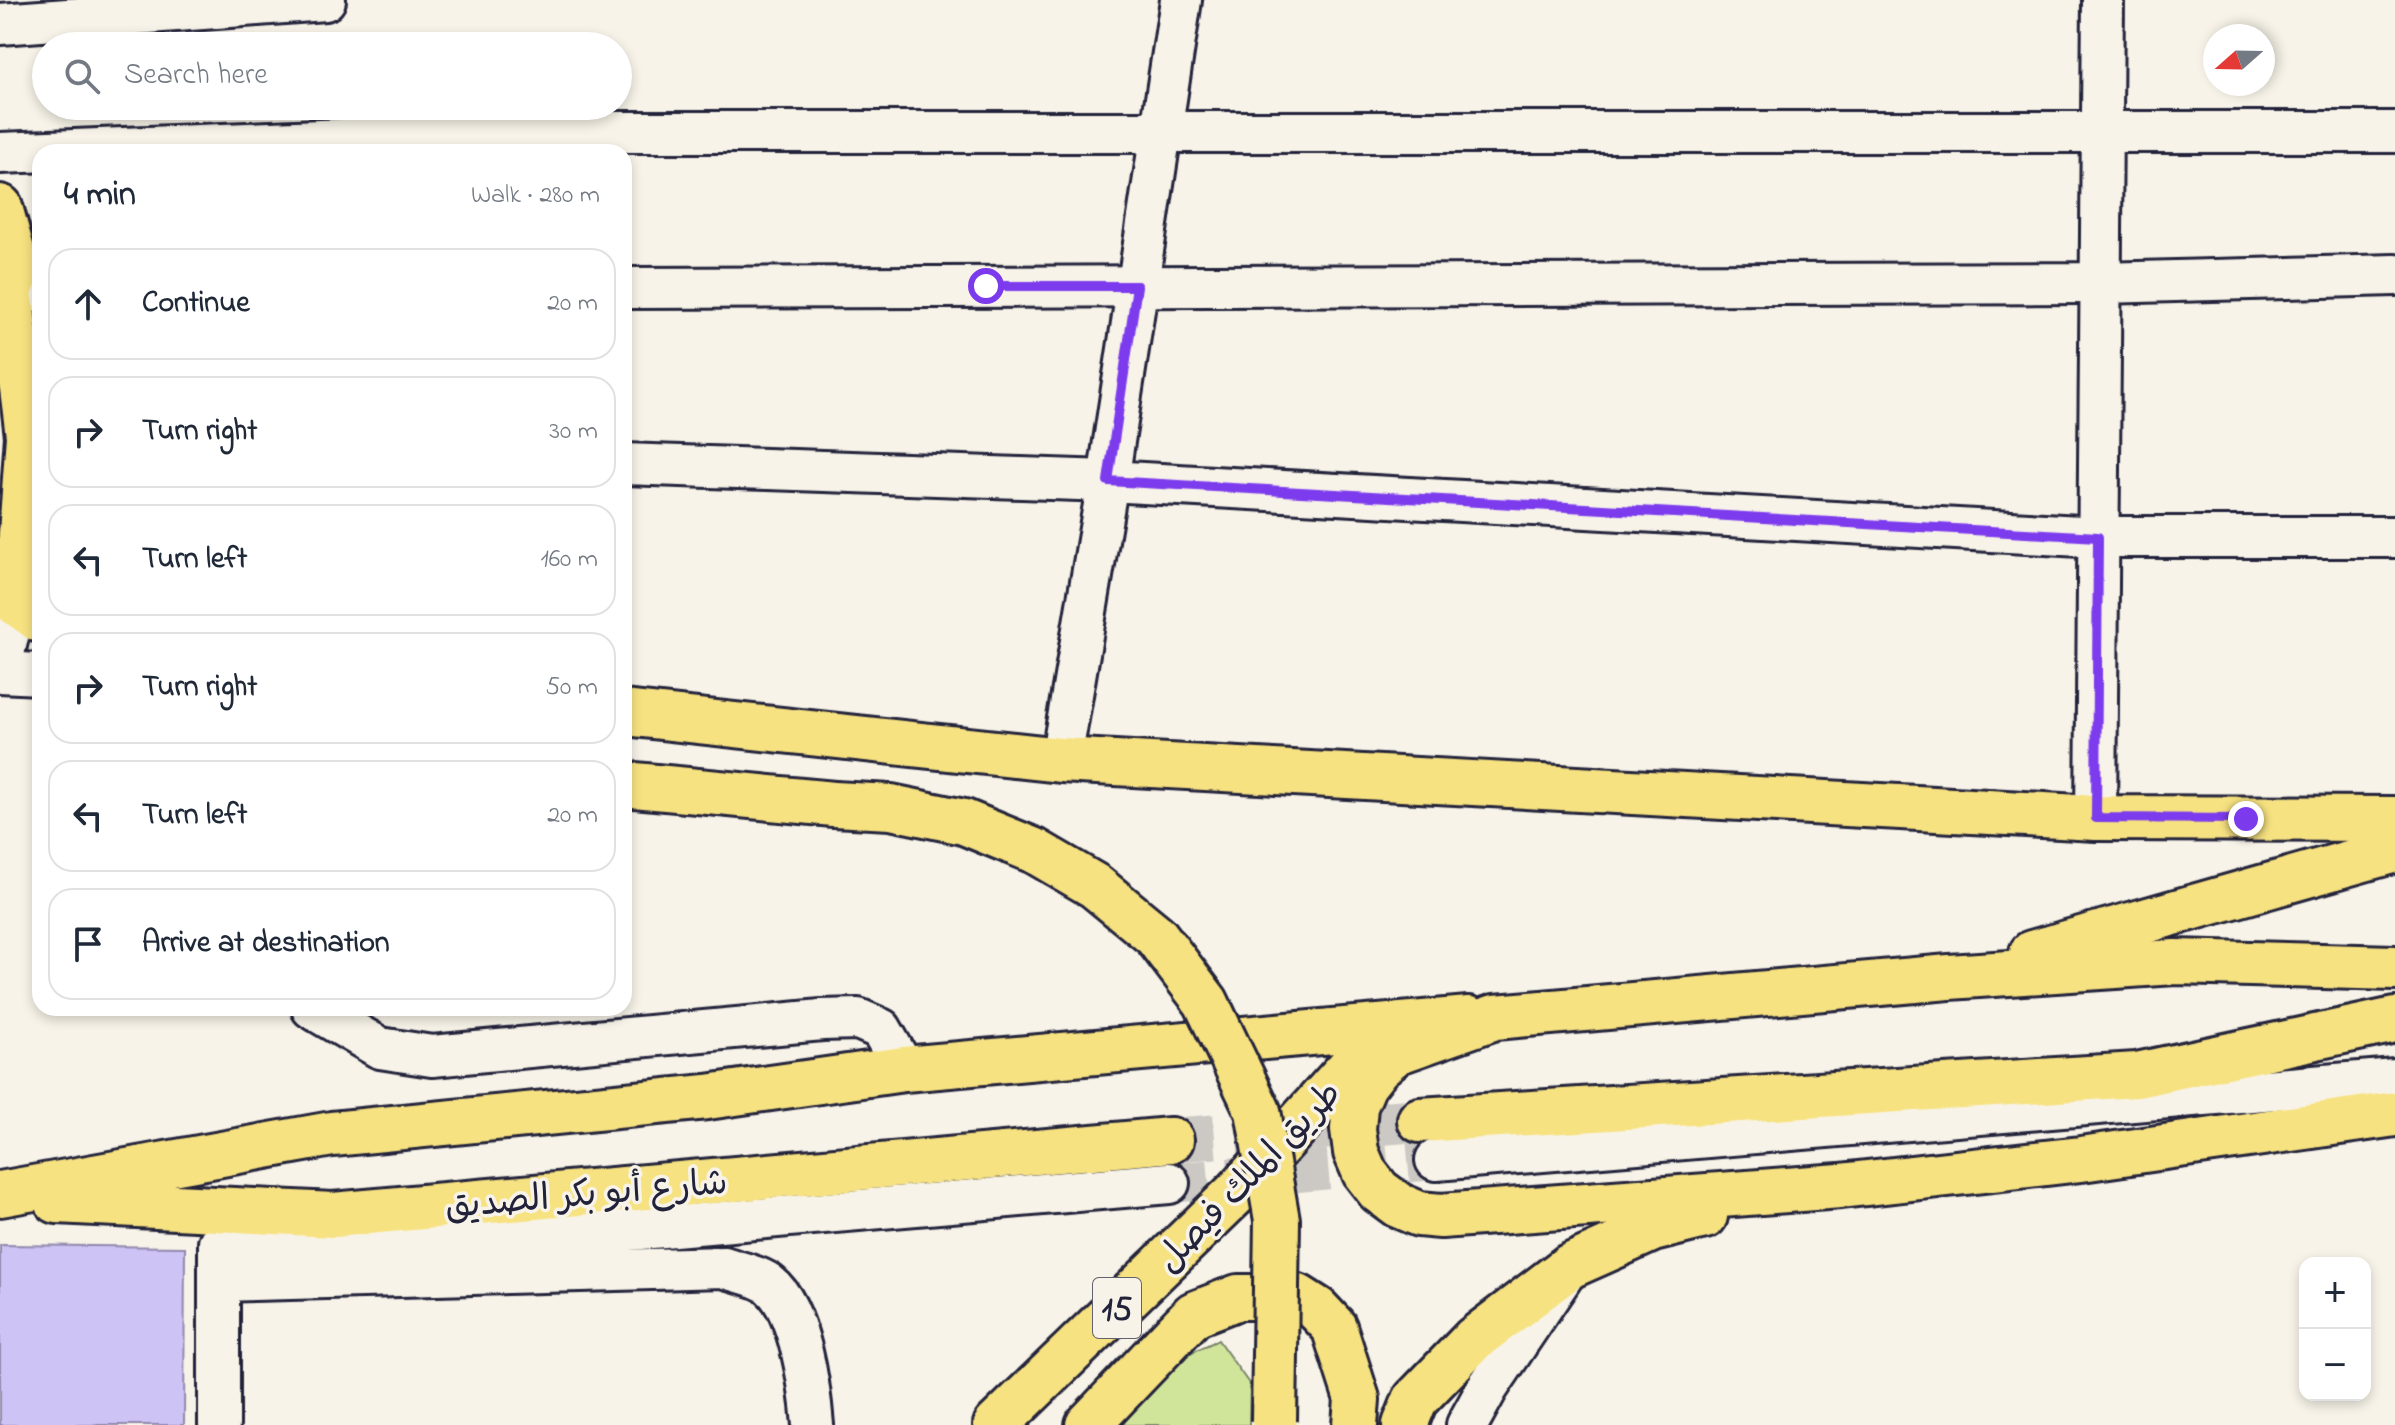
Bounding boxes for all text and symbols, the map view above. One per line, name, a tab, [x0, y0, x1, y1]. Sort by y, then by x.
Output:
north arrow	[2203, 24, 2275, 96]
search box	[32, 32, 632, 120]
icon: search	[60, 54, 104, 98]
text: Search here	[124, 54, 268, 98]
text: 4 min	[64, 171, 136, 221]
text: Walk · 280 m	[471, 177, 600, 215]
route start	[968, 268, 1004, 304]
icon: ahead	[66, 282, 110, 326]
text: Continue	[142, 282, 250, 326]
text: 20 m	[547, 285, 598, 323]
icon: right	[66, 410, 110, 454]
text: Turn right	[142, 410, 257, 454]
text: 30 m	[549, 413, 598, 451]
icon: left	[66, 538, 110, 582]
text: Turn left	[142, 538, 247, 582]
text: 160 m	[540, 541, 598, 579]
icon: right	[66, 666, 110, 710]
text: Turn right	[142, 666, 257, 710]
text: 50 m	[545, 669, 598, 707]
icon: left	[66, 794, 110, 838]
text: Turn left	[142, 794, 247, 838]
text: 20 m	[547, 797, 598, 835]
route end	[2228, 801, 2264, 837]
icon: arrive	[66, 922, 110, 966]
text: Arrive at destination	[142, 922, 390, 966]
street label: طريق الملك فيصل	[1145, 1070, 1356, 1286]
street label: شارع أبو بكر الصديق	[443, 1158, 730, 1235]
map controls	[2299, 1257, 2371, 1401]
button: +	[2299, 1257, 2371, 1329]
road number: 15	[1093, 1278, 1141, 1338]
button: −	[2299, 1329, 2371, 1401]

